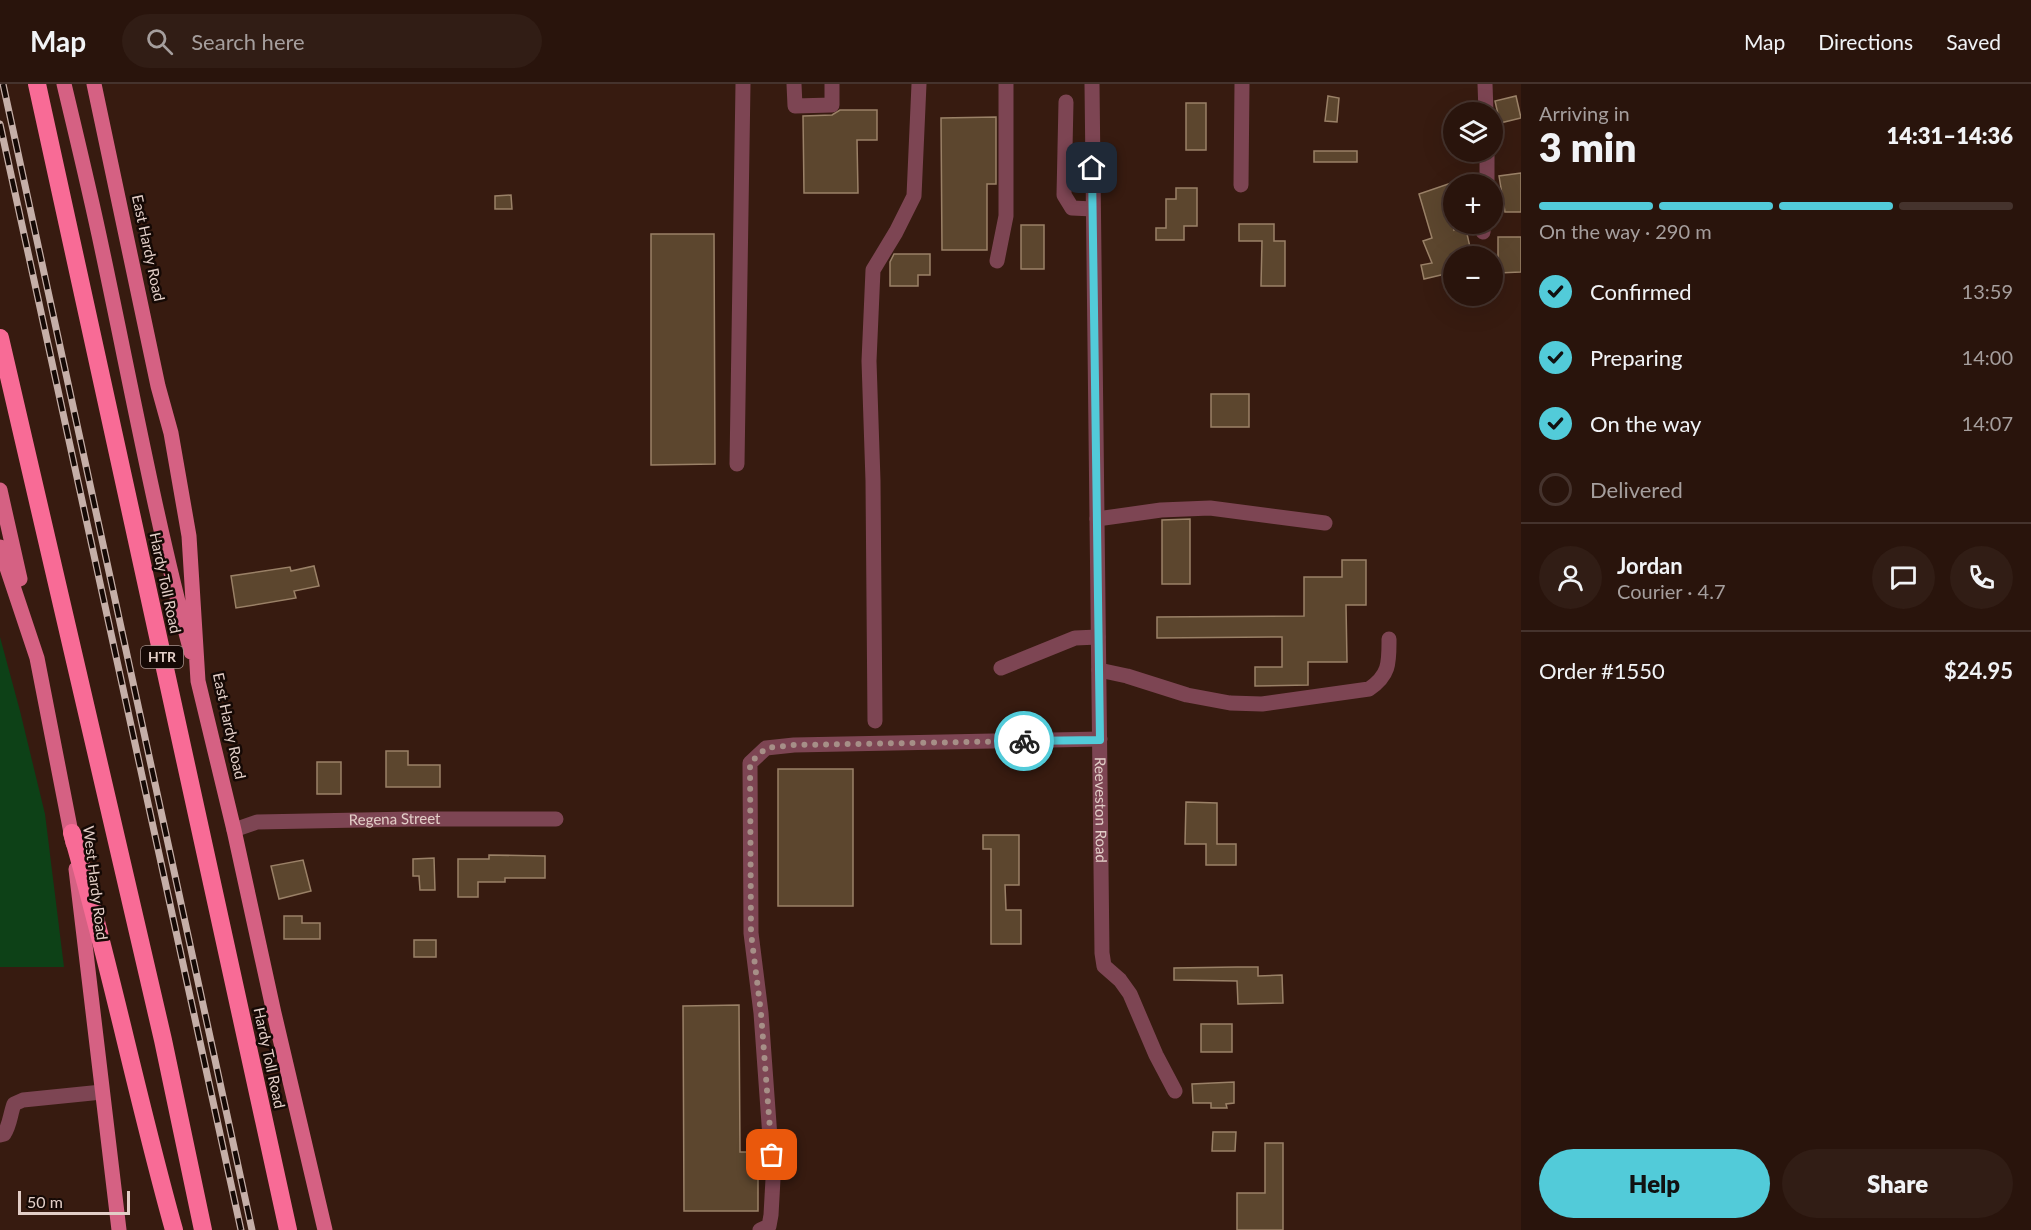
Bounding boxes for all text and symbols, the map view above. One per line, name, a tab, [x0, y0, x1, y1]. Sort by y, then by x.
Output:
search box	[122, 14, 542, 68]
text: Map	[30, 24, 86, 58]
icon: search	[143, 25, 176, 58]
text: Search here	[191, 28, 305, 55]
text: Map	[1744, 29, 1785, 54]
text: Directions	[1818, 29, 1913, 54]
text: Saved	[1946, 29, 2001, 54]
text: Arriving in	[1539, 101, 1630, 125]
map controls	[1443, 102, 1503, 306]
button: layers	[1443, 102, 1503, 162]
text: 14:31–14:36	[1887, 122, 2013, 149]
text: 3 min	[1539, 124, 1636, 170]
pin	[1066, 142, 1117, 193]
icon: home	[1075, 151, 1108, 184]
button: +	[1443, 174, 1503, 234]
street label: East Hardy Road	[129, 193, 169, 303]
text: On the way · 290 m	[1539, 219, 1712, 243]
button: −	[1443, 246, 1503, 306]
icon: check	[1539, 275, 1572, 308]
text: Confirmed	[1590, 278, 1692, 305]
text: 13:59	[1962, 279, 2013, 303]
icon: check	[1539, 341, 1572, 374]
text: Preparing	[1590, 344, 1682, 371]
text: 14:00	[1962, 345, 2013, 369]
icon: check	[1539, 407, 1572, 440]
text: On the way	[1590, 410, 1701, 437]
text: 14:07	[1962, 411, 2013, 435]
text: Delivered	[1590, 476, 1683, 503]
street label: Hardy Toll Road	[146, 531, 185, 635]
button: person	[1539, 546, 1602, 609]
button: chat	[1872, 546, 1935, 609]
button: phone	[1950, 546, 2013, 609]
text: Jordan	[1617, 552, 1683, 579]
text: Courier · 4.7	[1617, 579, 1726, 603]
road number: HTR	[141, 646, 183, 668]
text: Order #1550	[1539, 657, 1665, 684]
text: $24.95	[1944, 657, 2013, 684]
street label: East Hardy Road	[210, 671, 250, 781]
courier	[994, 711, 1054, 771]
icon: bike	[1008, 725, 1041, 758]
street label: Reeveston Road	[1092, 757, 1111, 863]
street label: Regena Street	[349, 809, 441, 828]
street label: West Hardy Road	[80, 825, 112, 941]
street label: Hardy Toll Road	[250, 1006, 289, 1110]
pin	[746, 1129, 797, 1180]
icon: bag	[755, 1138, 788, 1171]
button: Help	[1539, 1149, 1770, 1218]
button: Share	[1782, 1149, 2013, 1218]
scale bar	[18, 1188, 130, 1216]
text: 50 m	[27, 1192, 63, 1211]

